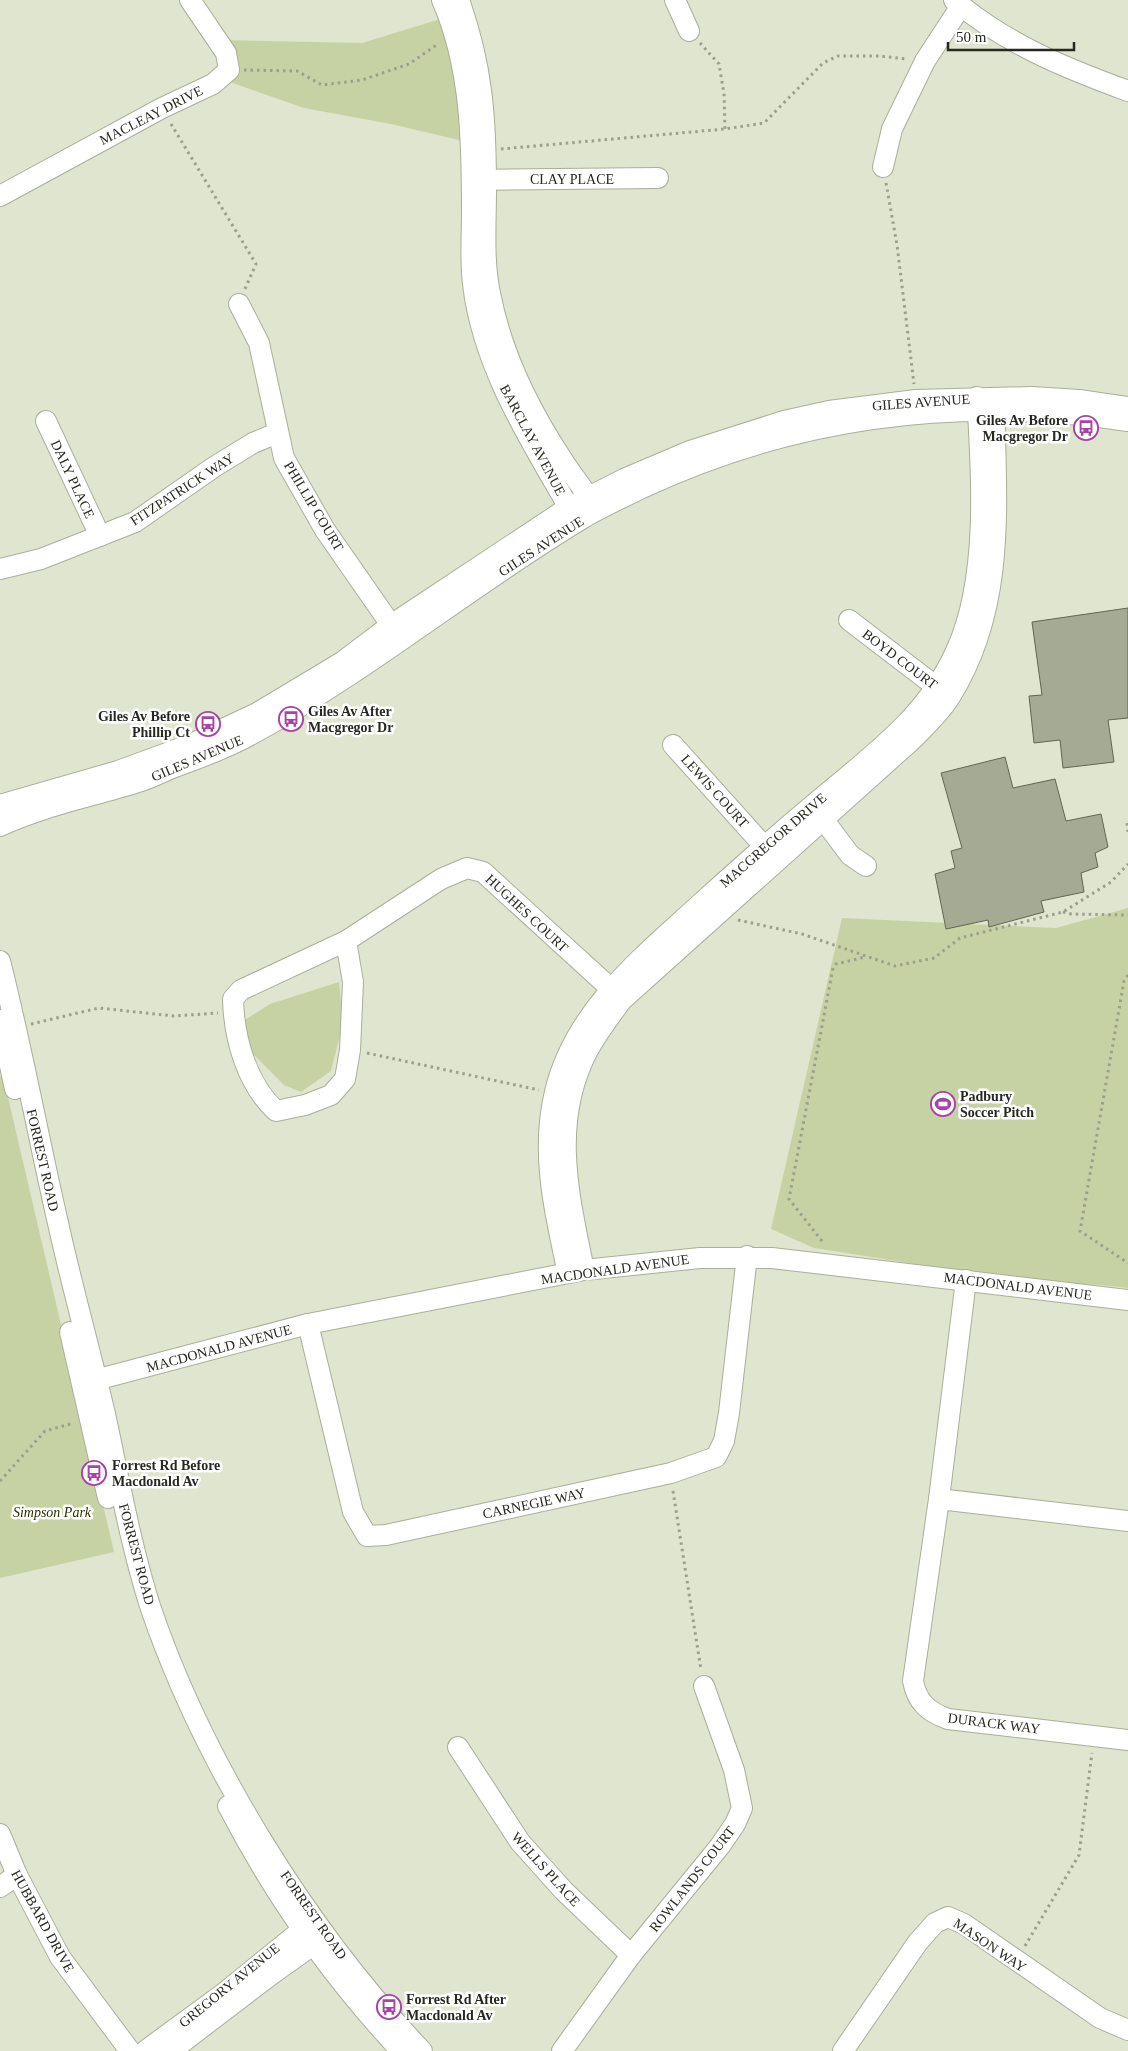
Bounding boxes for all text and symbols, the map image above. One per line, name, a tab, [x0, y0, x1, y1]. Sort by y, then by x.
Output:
scale bar	[948, 20, 1074, 52]
text: 50 m	[956, 29, 987, 45]
street label: MACLEAY DRIVE	[97, 83, 205, 148]
street label: CLAY PLACE	[530, 172, 614, 187]
street label: BARCLAY AVENUE	[497, 382, 568, 498]
street label: GILES AVENUE	[872, 392, 971, 413]
place label: Giles Av Before Macgregor Dr	[976, 413, 1068, 444]
bus stop icon: Giles Av Before Macgregor Dr	[1073, 415, 1099, 441]
street label: DALY PLACE	[48, 438, 97, 521]
street label: FITZPATRICK WAY	[128, 450, 237, 529]
street label: PHILLIP COURT	[281, 459, 346, 554]
street label: GILES AVENUE	[496, 513, 587, 579]
street label: BOYD COURT	[859, 626, 940, 693]
place label: Giles Av After Macgregor Dr	[308, 704, 393, 735]
bus stop icon: Giles Av After Macgregor Dr	[278, 706, 304, 732]
place label: Giles Av Before Phillip Ct	[98, 709, 190, 740]
bus stop icon: Giles Av Before Phillip Ct	[195, 711, 221, 737]
street label: GILES AVENUE	[149, 732, 245, 785]
street label: LEWIS COURT	[678, 752, 752, 831]
street label: MACGREGOR DRIVE	[717, 790, 829, 891]
street label: HUGHES COURT	[482, 871, 571, 956]
place label: Padbury Soccer Pitch	[960, 1089, 1034, 1120]
sports icon: Padbury Soccer Pitch	[930, 1091, 956, 1117]
street label: FORREST ROAD	[23, 1108, 62, 1213]
street label: MACDONALD AVENUE	[540, 1252, 690, 1287]
street label: MACDONALD AVENUE	[943, 1270, 1093, 1303]
street label: MACDONALD AVENUE	[145, 1322, 293, 1375]
place label: Forrest Rd Before Macdonald Av	[112, 1458, 220, 1489]
bus stop icon: Forrest Rd Before Macdonald Av	[81, 1460, 107, 1486]
street label: CARNEGIE WAY	[481, 1485, 587, 1522]
street label: FORREST ROAD	[116, 1502, 157, 1606]
park label: Simpson Park	[13, 1505, 92, 1520]
street label: DURACK WAY	[947, 1710, 1041, 1737]
street label: ROWLANDS COURT	[647, 1823, 738, 1935]
street label: WELLS PLACE	[508, 1829, 583, 1909]
street label: HUBBARD DRIVE	[8, 1867, 77, 1975]
street label: FORREST ROAD	[278, 1868, 350, 1962]
street label: MASON WAY	[951, 1916, 1029, 1975]
street label: GREGORY AVENUE	[176, 1940, 283, 2031]
place label: Forrest Rd After Macdonald Av	[406, 1992, 506, 2023]
bus stop icon: Forrest Rd After Macdonald Av	[376, 1994, 402, 2020]

